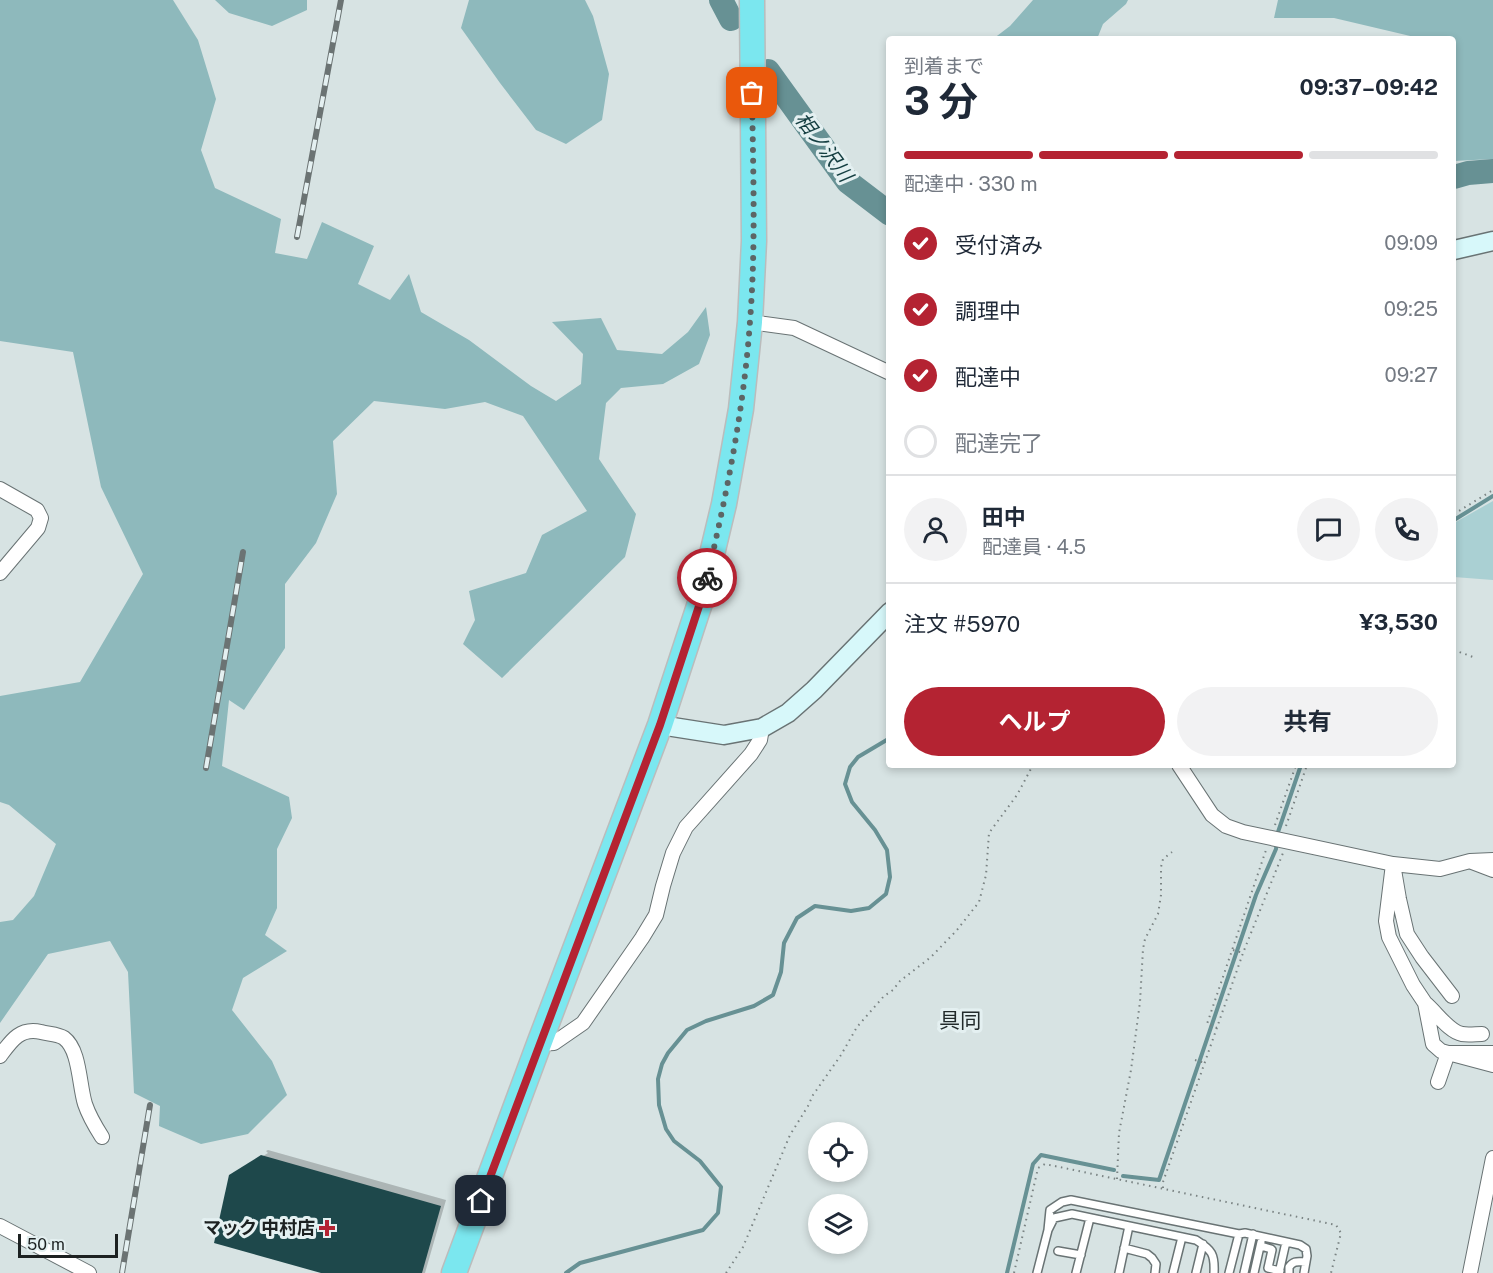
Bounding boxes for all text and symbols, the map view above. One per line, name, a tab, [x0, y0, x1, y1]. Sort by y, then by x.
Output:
text: 到着まで	[904, 54, 984, 78]
pin	[726, 67, 777, 118]
text: 09:37–09:42	[1300, 74, 1438, 100]
icon: bag	[735, 76, 768, 109]
text: 3 分	[904, 78, 978, 124]
water label: 相ノ沢川	[790, 108, 859, 188]
text: 配達中 · 330 m	[904, 172, 1038, 196]
icon: check	[904, 227, 937, 260]
text: 09:09	[1384, 231, 1438, 255]
text: 受付済み	[955, 232, 1043, 258]
icon: check	[904, 293, 937, 326]
text: 09:25	[1384, 297, 1438, 321]
text: 調理中	[955, 298, 1021, 324]
icon: check	[904, 359, 937, 392]
text: 09:27	[1385, 363, 1438, 387]
text: 配達中	[955, 364, 1021, 390]
text: 配達完了	[955, 430, 1043, 456]
button: person	[904, 498, 967, 561]
button: chat	[1297, 498, 1360, 561]
button: phone	[1375, 498, 1438, 561]
text: 田中	[982, 504, 1026, 530]
text: 配達員 · 4.5	[982, 535, 1086, 559]
courier	[677, 548, 737, 608]
icon: bike	[691, 562, 724, 595]
text: ¥3,530	[1359, 609, 1438, 635]
text: 注文 #5970	[904, 611, 1020, 637]
button: ヘルプ	[904, 687, 1165, 756]
button: 共有	[1177, 687, 1438, 756]
district label: 具同	[939, 1008, 981, 1033]
map controls	[808, 1122, 868, 1254]
button: locate	[808, 1122, 868, 1182]
pin	[455, 1175, 506, 1226]
icon: home	[464, 1184, 497, 1217]
button: layers	[808, 1194, 868, 1254]
place label: マック 中村店	[203, 1217, 315, 1238]
marker: マック 中村店	[320, 1221, 334, 1235]
scale bar	[18, 1231, 118, 1258]
text: 50 m	[27, 1235, 65, 1254]

